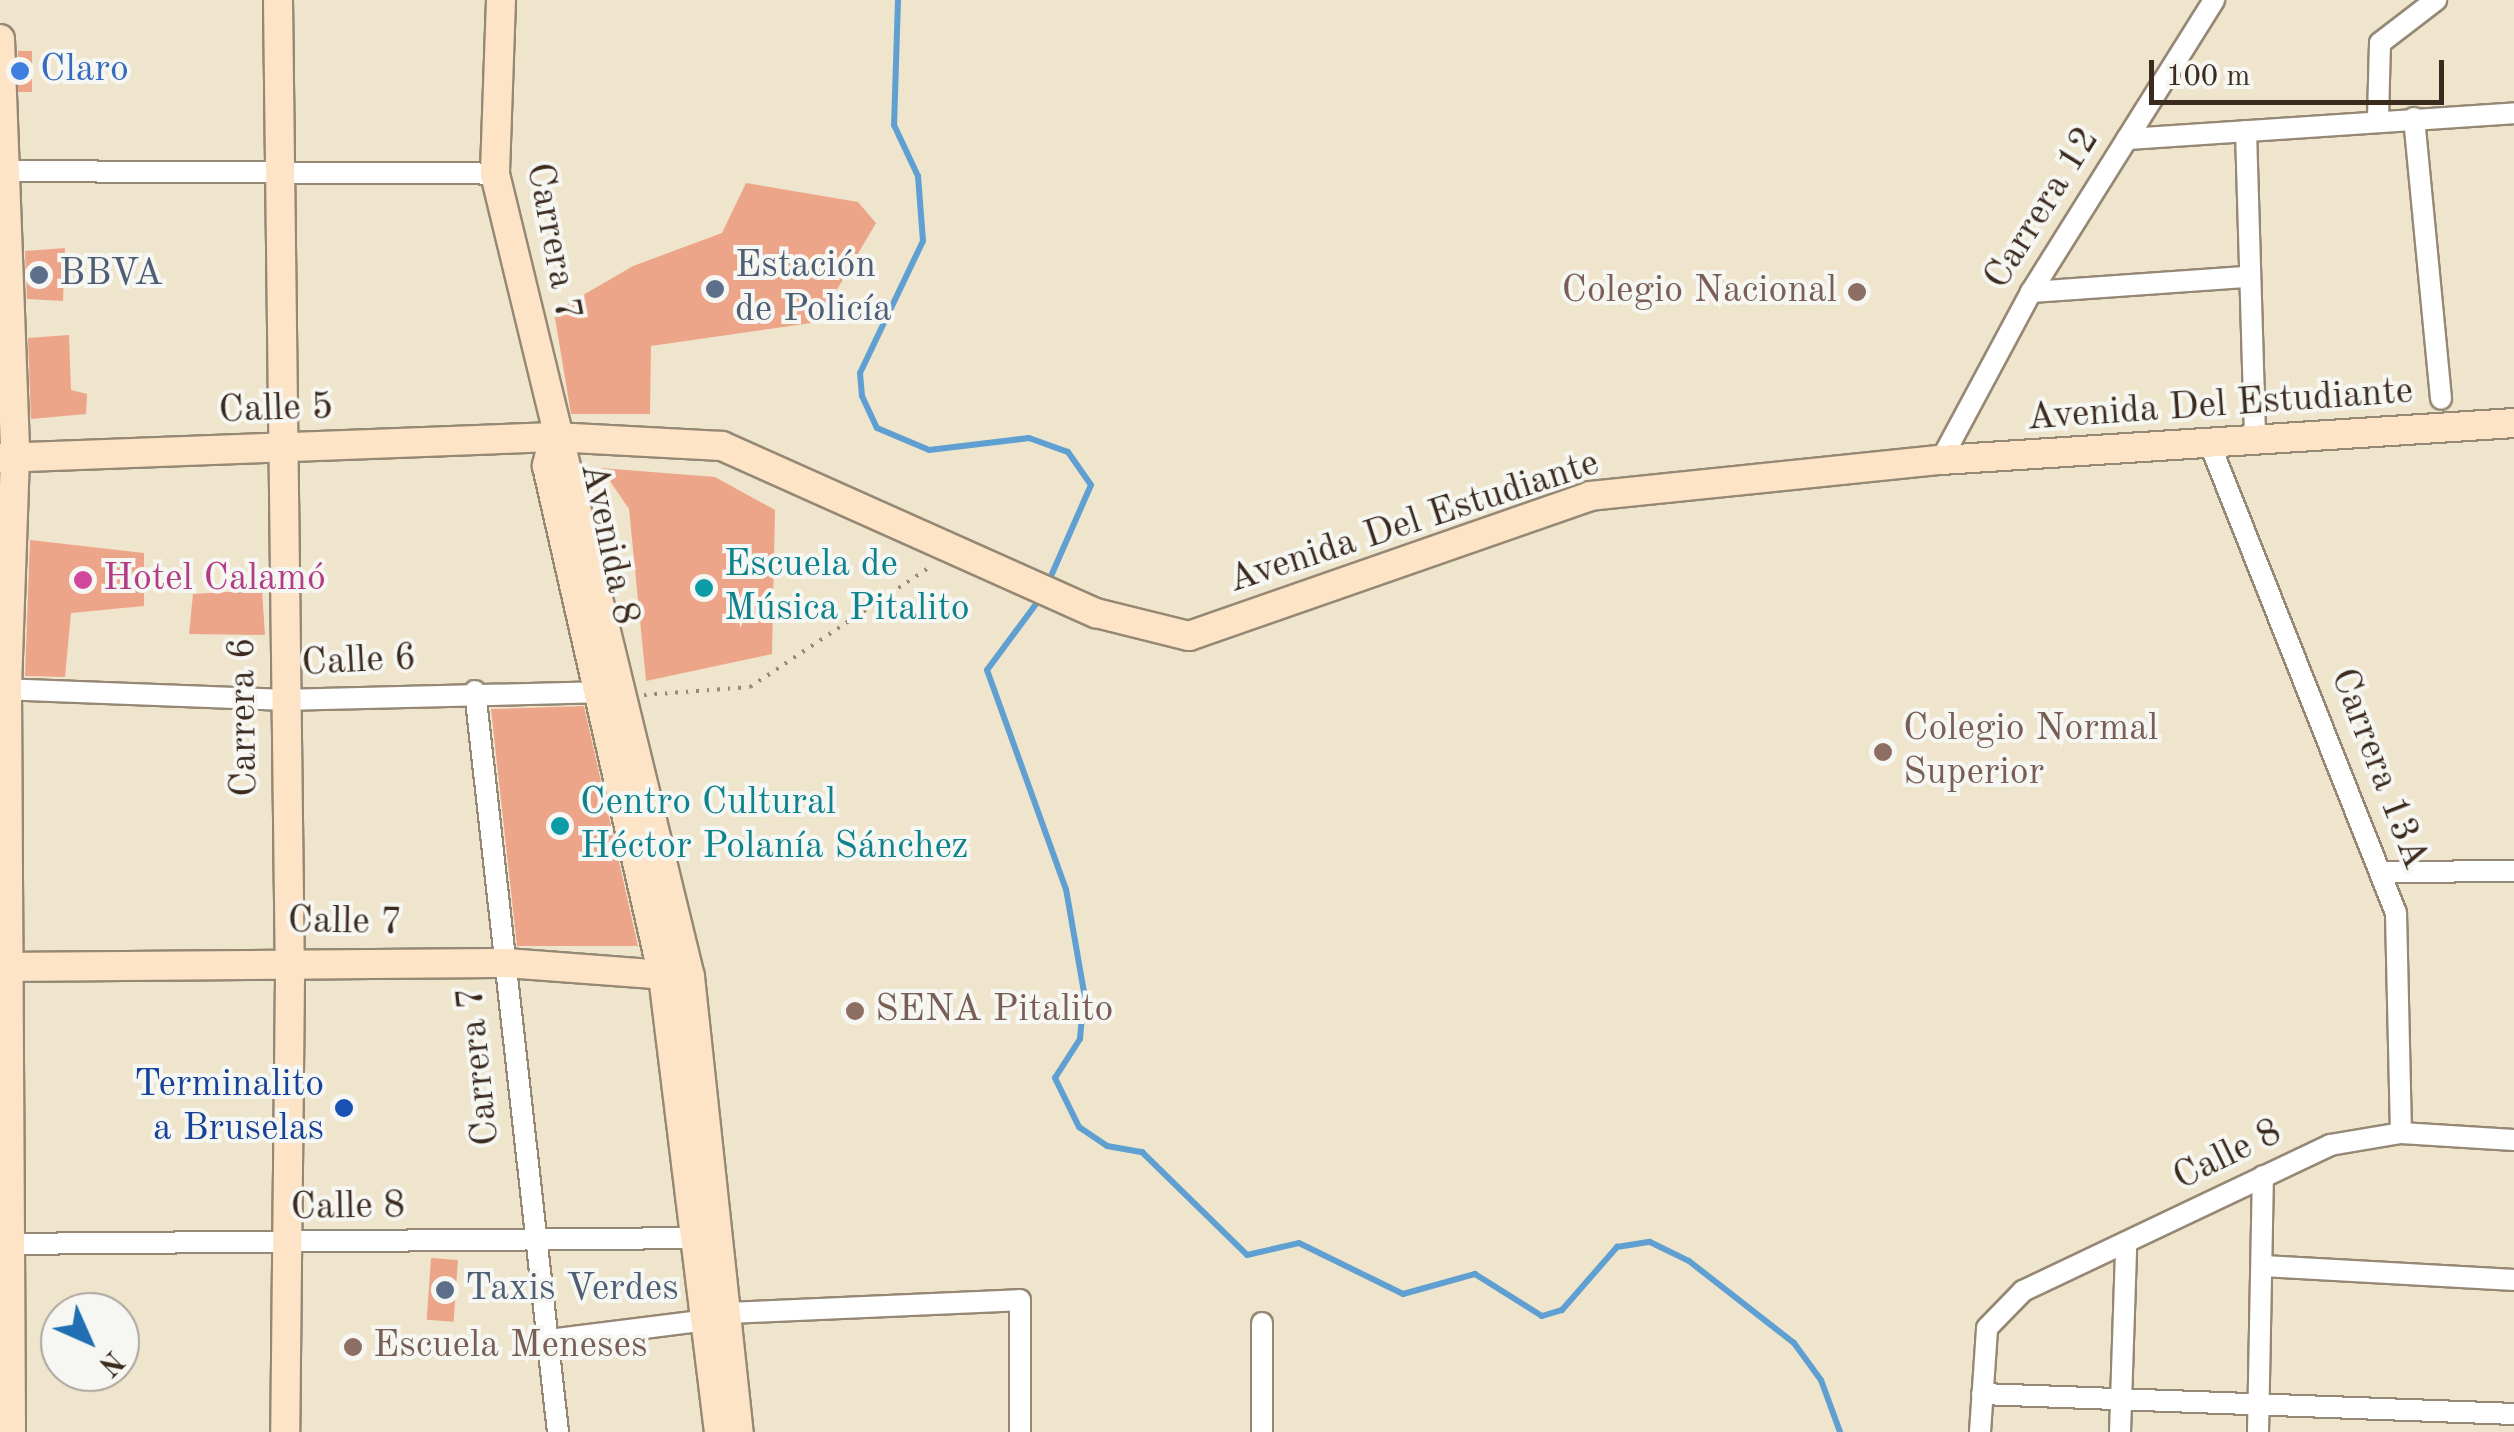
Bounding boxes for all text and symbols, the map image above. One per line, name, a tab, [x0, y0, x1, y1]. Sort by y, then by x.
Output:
scale bar	[2154, 40, 2449, 102]
place label: Claro	[40, 48, 129, 94]
marker: Claro	[9, 60, 31, 82]
text: 100 m	[2166, 62, 2250, 92]
street label: Carrera 12	[1975, 120, 2111, 298]
street label: Carrera 7	[514, 159, 590, 325]
place label: Estación de Policía	[735, 244, 892, 333]
place label: BBVA	[59, 252, 163, 298]
marker: BBVA	[28, 264, 50, 286]
place label: Colegio Nacional	[1561, 269, 1837, 315]
marker: Estación de Policía	[704, 278, 726, 300]
marker: Colegio Nacional	[1846, 281, 1868, 303]
street label: Avenida Del Estudiante	[2025, 370, 2415, 442]
street label: Calle 5	[218, 385, 334, 435]
street label: Avenida Del Estudiante	[1223, 442, 1605, 604]
street label: Avenida 8	[569, 459, 647, 629]
place label: Escuela de Música Pitalito	[724, 543, 970, 632]
place label: Hotel Calamó	[103, 557, 326, 603]
marker: Hotel Calamó	[72, 569, 94, 591]
marker: Escuela de Música Pitalito	[693, 577, 715, 599]
street label: Calle 6	[300, 636, 418, 688]
street label: Carrera 6	[221, 637, 269, 797]
street label: Carrera 13A	[2319, 662, 2437, 876]
place label: Colegio Normal Superior	[1903, 707, 2158, 796]
marker: Colegio Normal Superior	[1872, 741, 1894, 763]
place label: Centro Cultural Héctor Polanía Sánchez	[580, 781, 969, 871]
marker: Centro Cultural Héctor Polanía Sánchez	[549, 815, 571, 837]
street label: Calle 7	[287, 899, 403, 947]
street label: Carrera 7	[449, 984, 511, 1148]
place label: SENA Pitalito	[875, 988, 1113, 1034]
marker: SENA Pitalito	[844, 1000, 866, 1022]
place label: Terminalito a Bruselas	[134, 1063, 324, 1152]
marker: Terminalito a Bruselas	[333, 1097, 355, 1119]
street label: Calle 8	[2166, 1110, 2290, 1202]
street label: Calle 8	[290, 1184, 406, 1232]
place label: Taxis Verdes	[465, 1267, 679, 1313]
marker: Taxis Verdes	[434, 1279, 456, 1301]
north arrow	[40, 1292, 140, 1392]
place label: Escuela Meneses	[373, 1324, 648, 1370]
marker: Escuela Meneses	[342, 1336, 364, 1358]
text: N	[92, 1344, 127, 1379]

